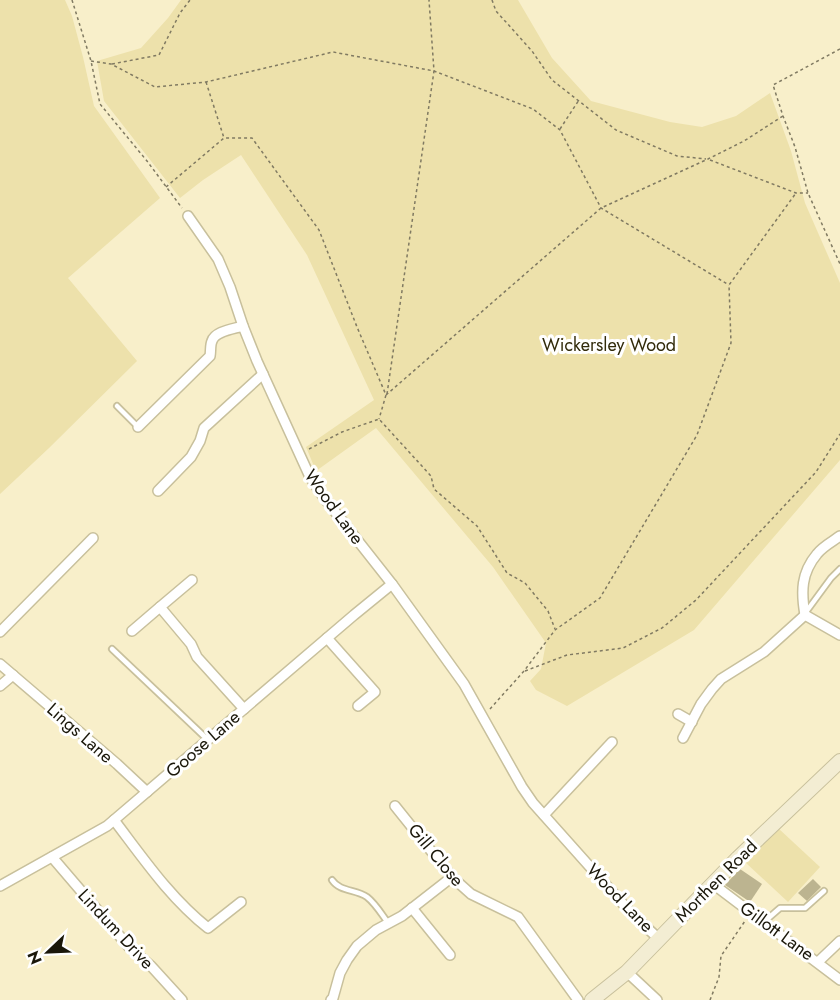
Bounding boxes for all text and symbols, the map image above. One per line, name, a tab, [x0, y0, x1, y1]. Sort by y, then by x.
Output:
park label: Wickersley Wood	[542, 332, 676, 358]
street label: Wood Lane	[298, 464, 370, 550]
street label: Lings Lane	[41, 697, 119, 769]
street label: Goose Lane	[160, 704, 246, 784]
street label: Gill Close	[402, 818, 470, 892]
street label: Morthen Road	[669, 834, 763, 928]
street label: Wood Lane	[580, 858, 660, 938]
street label: Lindum Drive	[72, 883, 160, 975]
street label: Gillott Lane	[734, 895, 820, 967]
north arrow	[18, 922, 78, 982]
text: N	[22, 947, 48, 968]

